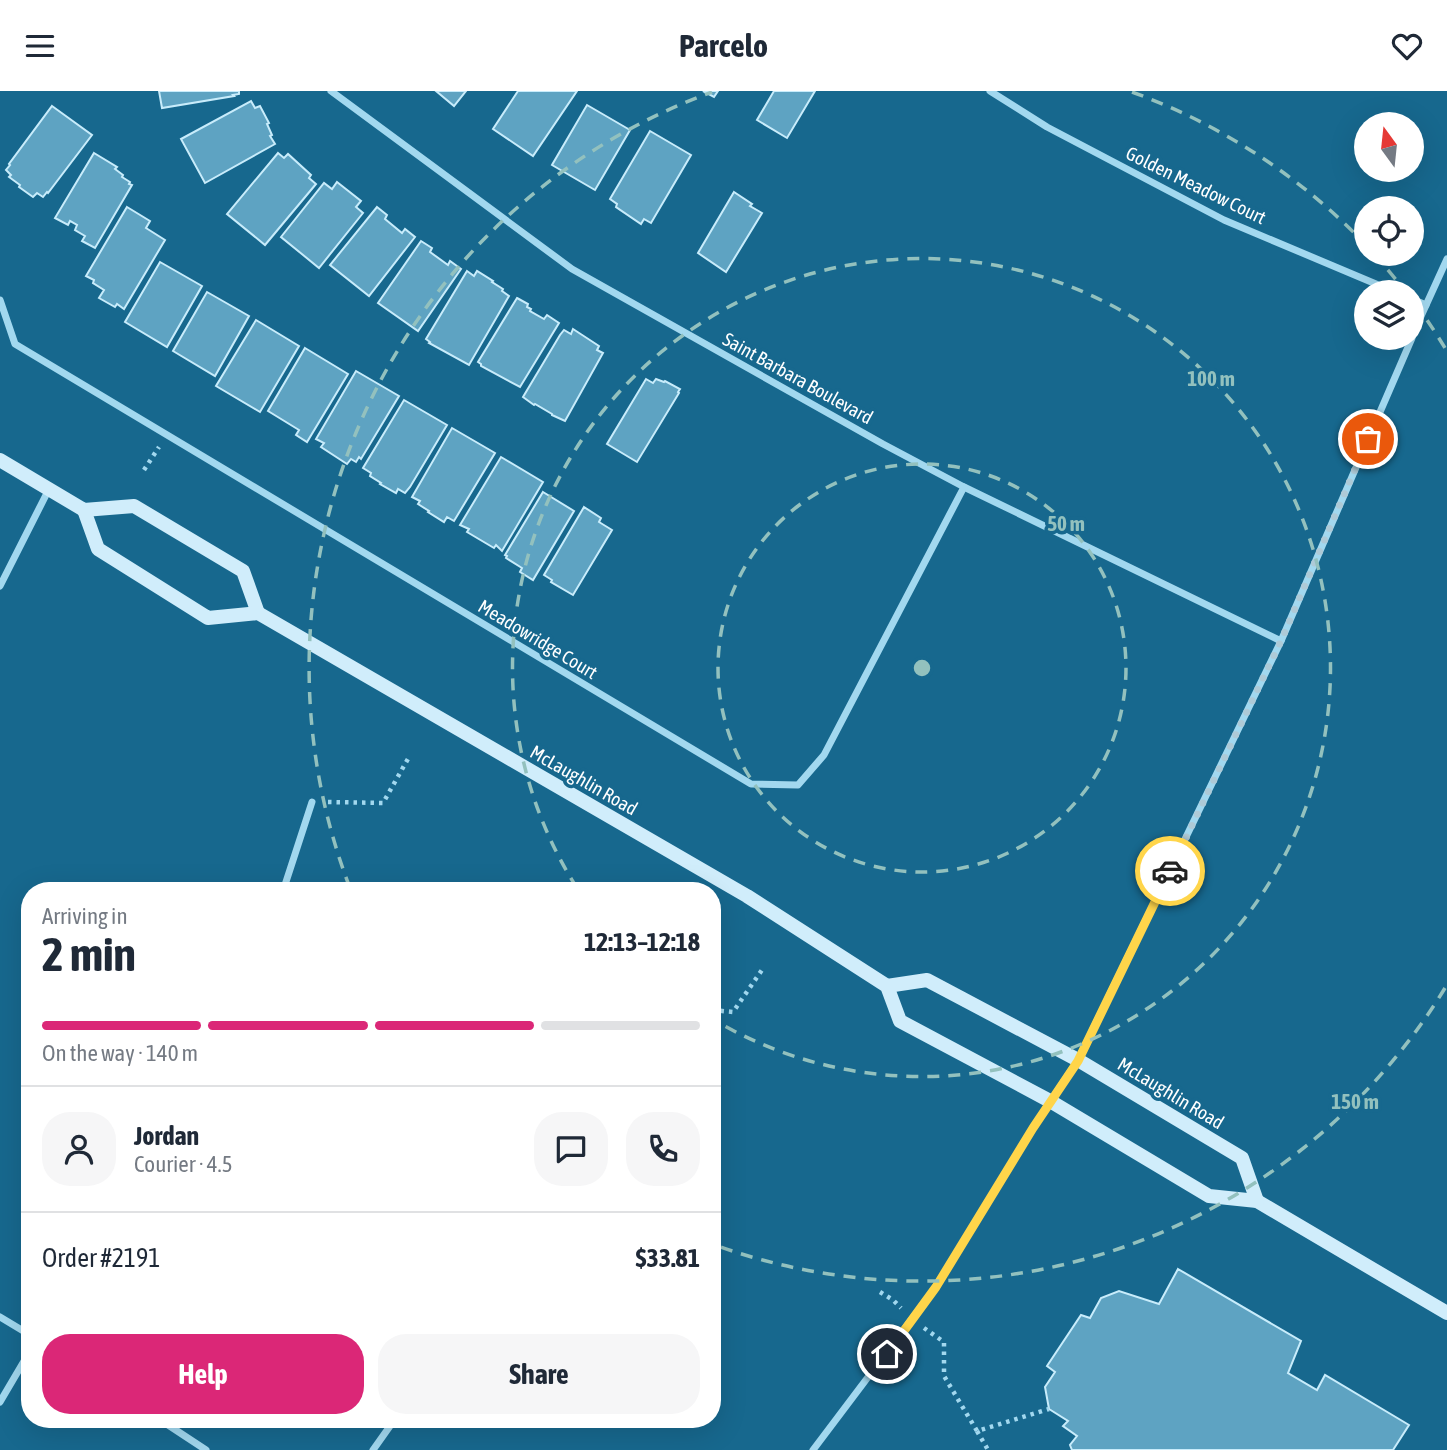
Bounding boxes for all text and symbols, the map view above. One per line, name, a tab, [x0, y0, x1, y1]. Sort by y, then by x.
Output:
icon: menu	[21, 27, 59, 65]
text: Parcelo	[679, 27, 768, 64]
icon: heart	[1388, 27, 1426, 65]
north arrow	[1354, 112, 1424, 182]
map controls	[1354, 112, 1424, 350]
street label: Golden Meadow Court	[1123, 142, 1269, 228]
button: locate	[1354, 196, 1424, 266]
button: layers	[1354, 280, 1424, 350]
street label: Saint Barbara Boulevard	[719, 328, 877, 428]
text: 100 m	[1187, 366, 1235, 390]
pin	[1338, 409, 1398, 469]
icon: bag	[1349, 420, 1387, 458]
text: 50 m	[1047, 511, 1085, 535]
street label: Meadowridge Court	[475, 595, 601, 683]
centre of rings	[910, 656, 934, 680]
street label: McLaughlin Road	[527, 740, 641, 820]
courier	[1135, 836, 1205, 906]
icon: car	[1151, 852, 1189, 890]
text: Arriving in	[42, 903, 128, 929]
text: 12:13–12:18	[584, 927, 700, 957]
text: 2 min	[42, 928, 136, 981]
text: On the way · 140 m	[42, 1040, 198, 1066]
street label: McLaughlin Road	[1114, 1053, 1228, 1133]
text: 150 m	[1331, 1089, 1379, 1113]
button: person	[42, 1112, 116, 1186]
button: chat	[534, 1112, 608, 1186]
button: phone	[626, 1112, 700, 1186]
text: Jordan	[134, 1121, 199, 1151]
text: Courier · 4.5	[134, 1151, 233, 1177]
text: Order #2191	[42, 1243, 161, 1273]
text: $33.81	[636, 1243, 700, 1273]
pin	[857, 1324, 917, 1384]
button: Help	[42, 1334, 364, 1414]
button: Share	[378, 1334, 700, 1414]
icon: home	[868, 1335, 906, 1373]

